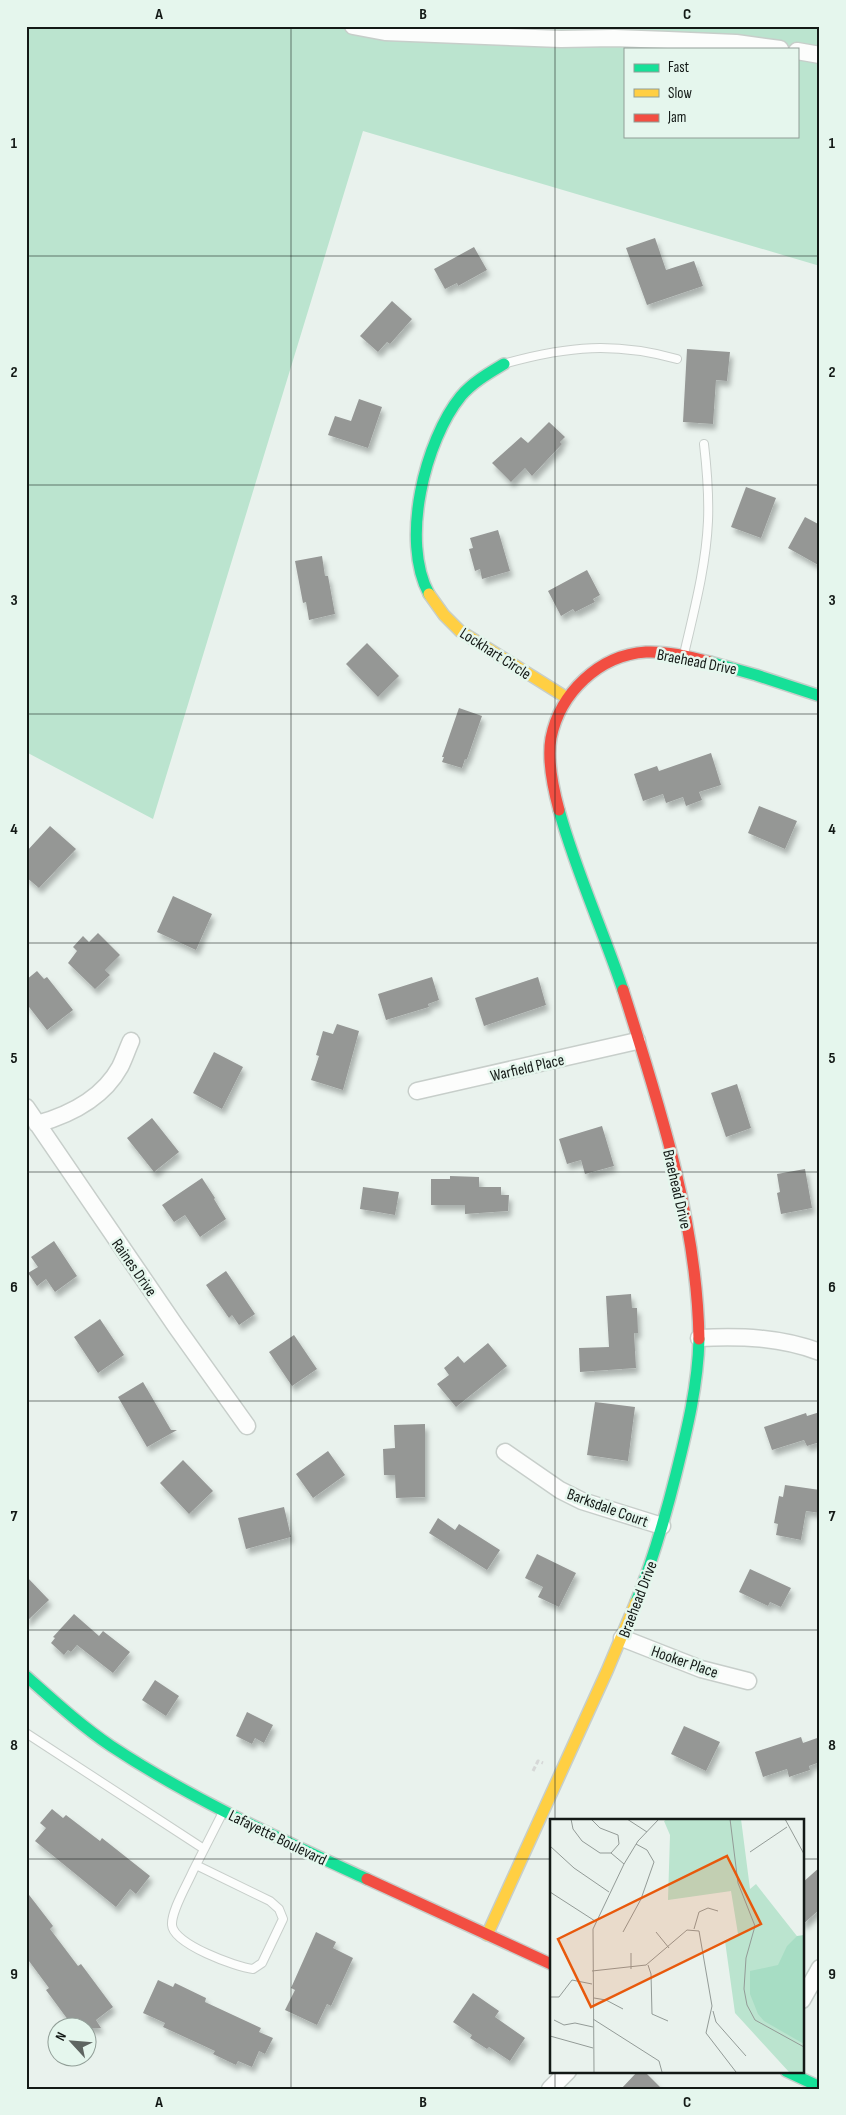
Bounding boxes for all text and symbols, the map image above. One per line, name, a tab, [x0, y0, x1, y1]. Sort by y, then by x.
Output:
text: A	[154, 5, 163, 24]
text: B	[419, 5, 427, 24]
text: C	[683, 5, 691, 24]
legend	[624, 48, 798, 138]
text: Fast	[668, 58, 690, 77]
text: Slow	[668, 84, 692, 103]
text: Jam	[667, 108, 686, 127]
text: 1	[11, 134, 18, 153]
text: 1	[829, 134, 836, 153]
text: 2	[10, 363, 18, 382]
text: 2	[828, 363, 836, 382]
text: 3	[10, 591, 18, 610]
text: 3	[828, 591, 836, 610]
street label: Lockhart Circle	[456, 624, 534, 684]
street label: Braehead Drive	[655, 645, 738, 679]
text: 4	[10, 820, 18, 839]
text: 4	[828, 820, 836, 839]
text: 5	[10, 1049, 18, 1068]
text: 5	[828, 1049, 836, 1068]
street label: Warfield Place	[489, 1051, 566, 1086]
street label: Braehead Drive	[658, 1148, 695, 1231]
street label: Raines Drive	[107, 1235, 160, 1300]
text: 6	[10, 1278, 18, 1297]
text: 6	[828, 1278, 836, 1297]
street label: Barksdale Court	[564, 1485, 651, 1532]
text: 7	[11, 1507, 18, 1526]
text: 7	[829, 1507, 836, 1526]
street label: Braehead Drive	[615, 1558, 662, 1641]
street label: Hooker Place	[649, 1642, 720, 1683]
text: 8	[10, 1736, 18, 1755]
text: 8	[828, 1736, 836, 1755]
street label: Lafayette Boulevard	[225, 1806, 329, 1870]
inset map	[550, 1819, 804, 2072]
text: 9	[10, 1965, 18, 1984]
text: 9	[828, 1965, 836, 1984]
north arrow	[48, 2018, 98, 2068]
text: N	[51, 2029, 70, 2044]
text: A	[154, 2093, 163, 2112]
text: B	[419, 2093, 427, 2112]
text: C	[683, 2093, 691, 2112]

